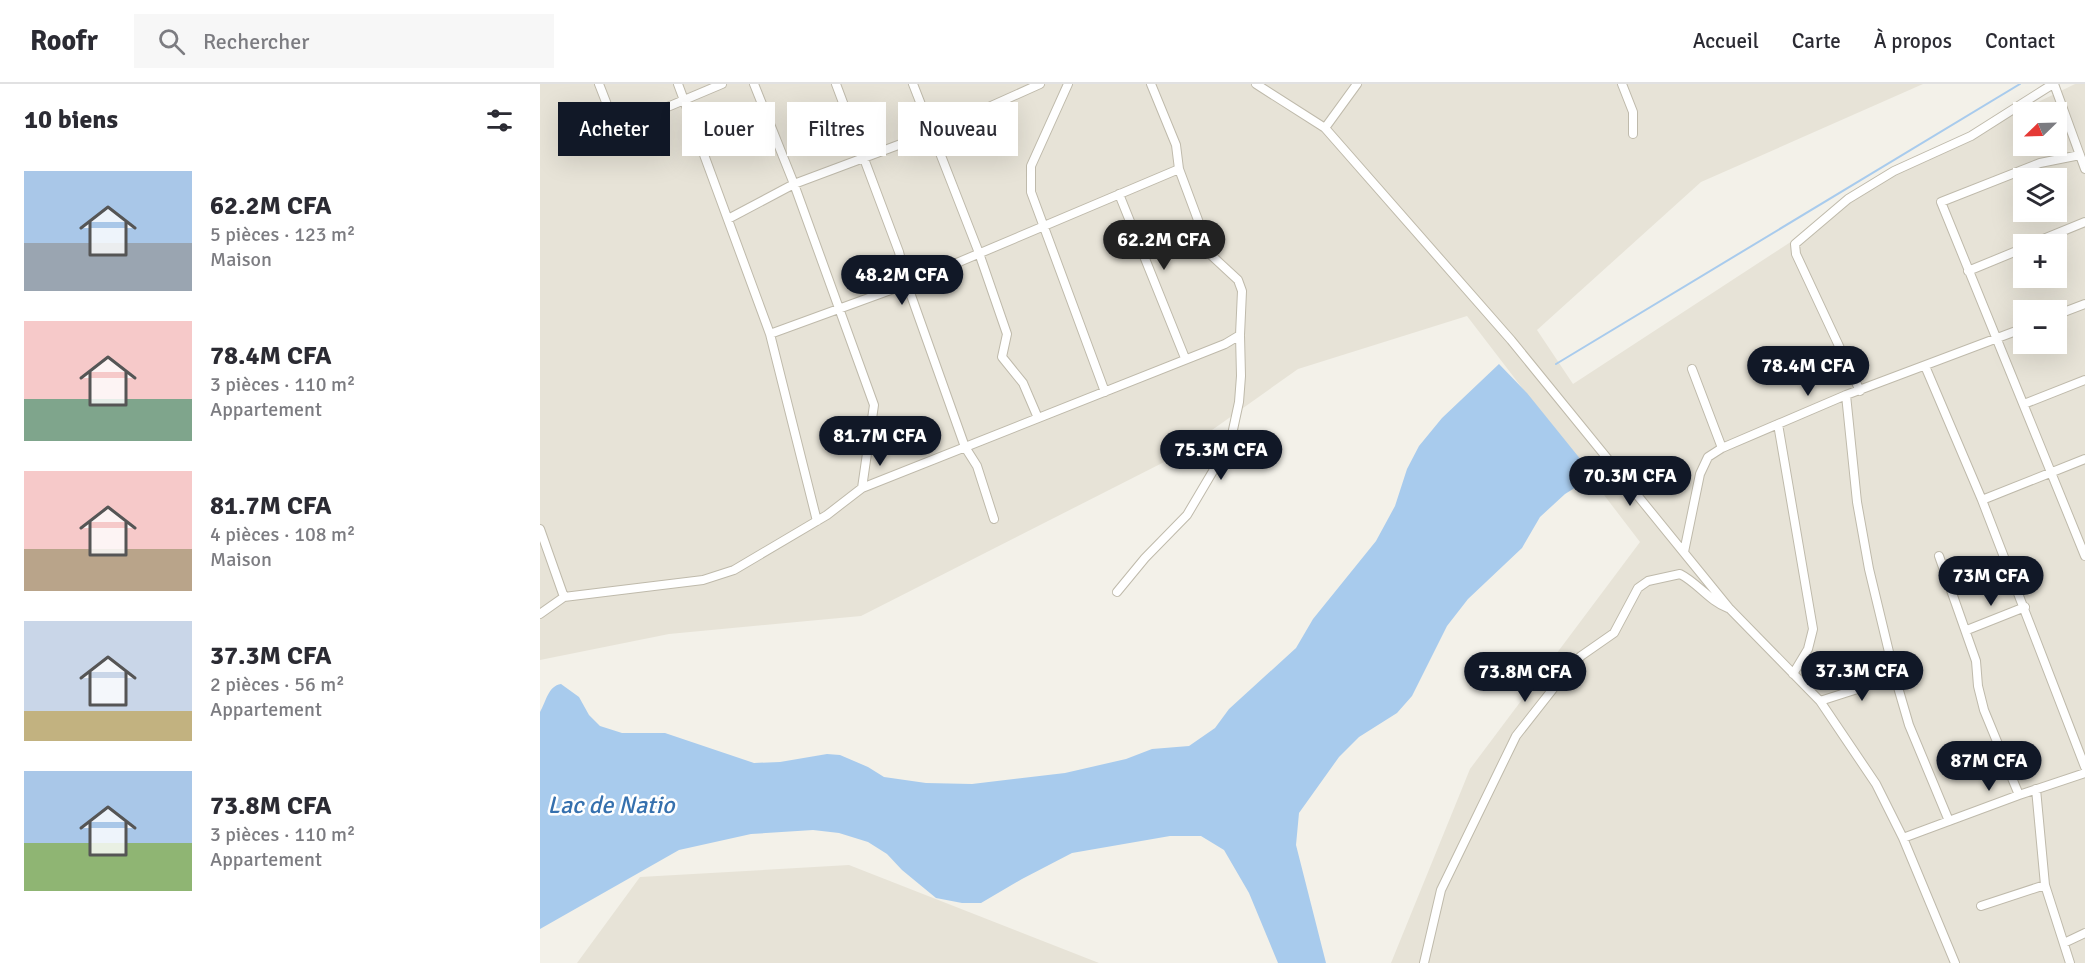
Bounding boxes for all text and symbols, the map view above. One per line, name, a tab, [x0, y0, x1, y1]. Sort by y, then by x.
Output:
search box	[134, 14, 554, 68]
text: Roofr	[30, 24, 98, 58]
icon: search	[155, 25, 188, 58]
text: Rechercher	[203, 28, 309, 55]
text: Accueil	[1693, 28, 1759, 54]
text: Carte	[1792, 28, 1841, 54]
text: À propos	[1874, 28, 1952, 54]
text: Contact	[1985, 28, 2055, 54]
chip: Acheter	[558, 102, 670, 156]
chip: Louer	[682, 102, 775, 156]
chip: Filtres	[787, 102, 886, 156]
chip: Nouveau	[898, 102, 1018, 156]
north arrow	[2013, 102, 2067, 156]
map controls	[2013, 102, 2067, 354]
text: 10 biens	[24, 104, 118, 136]
icon: filters	[483, 104, 516, 137]
button: layers	[2013, 168, 2067, 222]
text: 62.2M CFA	[210, 190, 332, 222]
icon: home	[72, 195, 144, 267]
pin: 62.2M CFA	[1095, 220, 1233, 271]
text: 5 pièces · 123 m²	[210, 222, 355, 247]
text: 62.2M CFA	[1117, 227, 1211, 252]
button: +	[2013, 234, 2067, 288]
text: Maison	[210, 247, 272, 272]
pin: 48.2M CFA	[833, 255, 971, 306]
text: 48.2M CFA	[855, 262, 949, 287]
button: −	[2013, 300, 2067, 354]
text: 78.4M CFA	[210, 340, 332, 372]
icon: home	[72, 345, 144, 417]
pin: 78.4M CFA	[1739, 346, 1877, 397]
text: 78.4M CFA	[1761, 353, 1855, 378]
text: 3 pièces · 110 m²	[210, 372, 355, 397]
text: Appartement	[210, 397, 322, 422]
pin: 81.7M CFA	[811, 416, 949, 467]
text: 81.7M CFA	[833, 423, 927, 448]
pin: 75.3M CFA	[1152, 430, 1290, 481]
text: 75.3M CFA	[1174, 437, 1268, 462]
pin: 70.3M CFA	[1561, 456, 1699, 507]
text: 70.3M CFA	[1583, 463, 1677, 488]
text: 81.7M CFA	[210, 490, 332, 522]
icon: home	[72, 495, 144, 567]
text: 4 pièces · 108 m²	[210, 522, 355, 547]
text: Maison	[210, 547, 272, 572]
pin: 73M CFA	[1936, 556, 2046, 607]
text: 73M CFA	[1952, 563, 2030, 588]
text: 37.3M CFA	[210, 640, 332, 672]
icon: home	[72, 645, 144, 717]
pin: 37.3M CFA	[1793, 651, 1931, 702]
pin: 73.8M CFA	[1456, 652, 1594, 703]
text: 37.3M CFA	[1815, 658, 1909, 683]
text: 73.8M CFA	[1478, 659, 1572, 684]
text: 2 pièces · 56 m²	[210, 672, 345, 697]
text: Appartement	[210, 697, 322, 722]
pin: 87M CFA	[1934, 741, 2044, 792]
text: 87M CFA	[1950, 748, 2028, 773]
text: 73.8M CFA	[210, 790, 332, 822]
water label: Lac de Natio	[548, 790, 676, 820]
icon: home	[72, 795, 144, 867]
text: 3 pièces · 110 m²	[210, 822, 355, 847]
text: Appartement	[210, 847, 322, 872]

